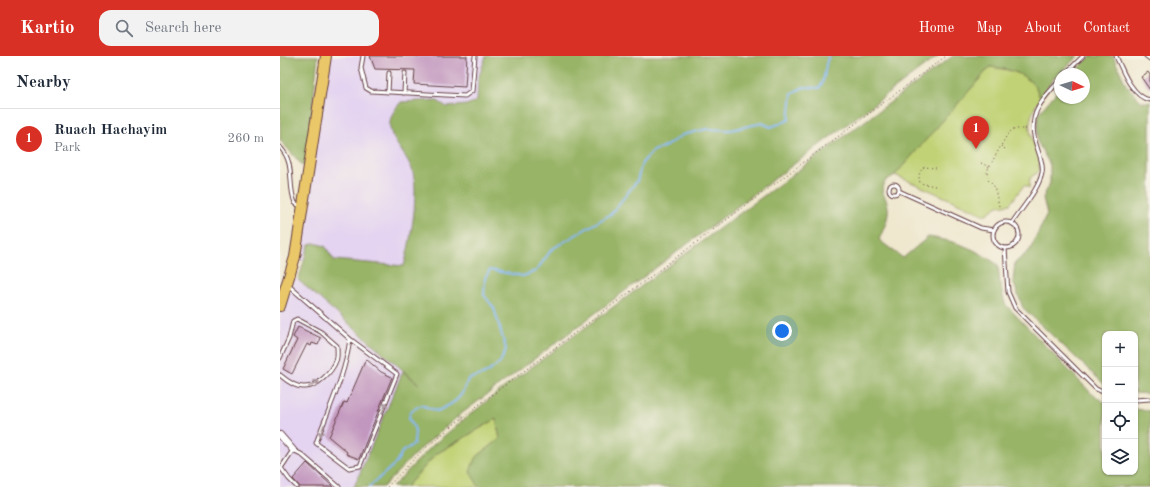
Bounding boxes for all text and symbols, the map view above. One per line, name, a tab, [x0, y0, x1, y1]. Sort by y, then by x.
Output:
search box	[99, 10, 379, 46]
icon: search	[113, 17, 135, 39]
text: Kartio	[20, 19, 75, 38]
text: Search here	[145, 21, 221, 36]
text: Home	[919, 21, 954, 35]
text: Map	[976, 21, 1002, 35]
text: About	[1024, 21, 1061, 35]
text: Contact	[1083, 21, 1130, 35]
north arrow	[1054, 68, 1090, 104]
text: Nearby	[16, 74, 71, 91]
pin: 1	[963, 116, 989, 149]
text: Ruach Hachayim	[54, 123, 167, 138]
text: 1	[25, 132, 33, 145]
text: 260 m	[227, 132, 264, 145]
text: Park	[54, 141, 81, 154]
your location	[772, 321, 792, 341]
map controls	[1102, 331, 1138, 475]
button: +	[1102, 331, 1138, 367]
button: −	[1102, 367, 1138, 403]
one-way arrow	[308, 379, 320, 387]
one-way arrow	[380, 403, 388, 415]
button: locate	[1102, 403, 1138, 439]
one-way arrow	[317, 423, 325, 435]
button: layers	[1102, 439, 1138, 475]

